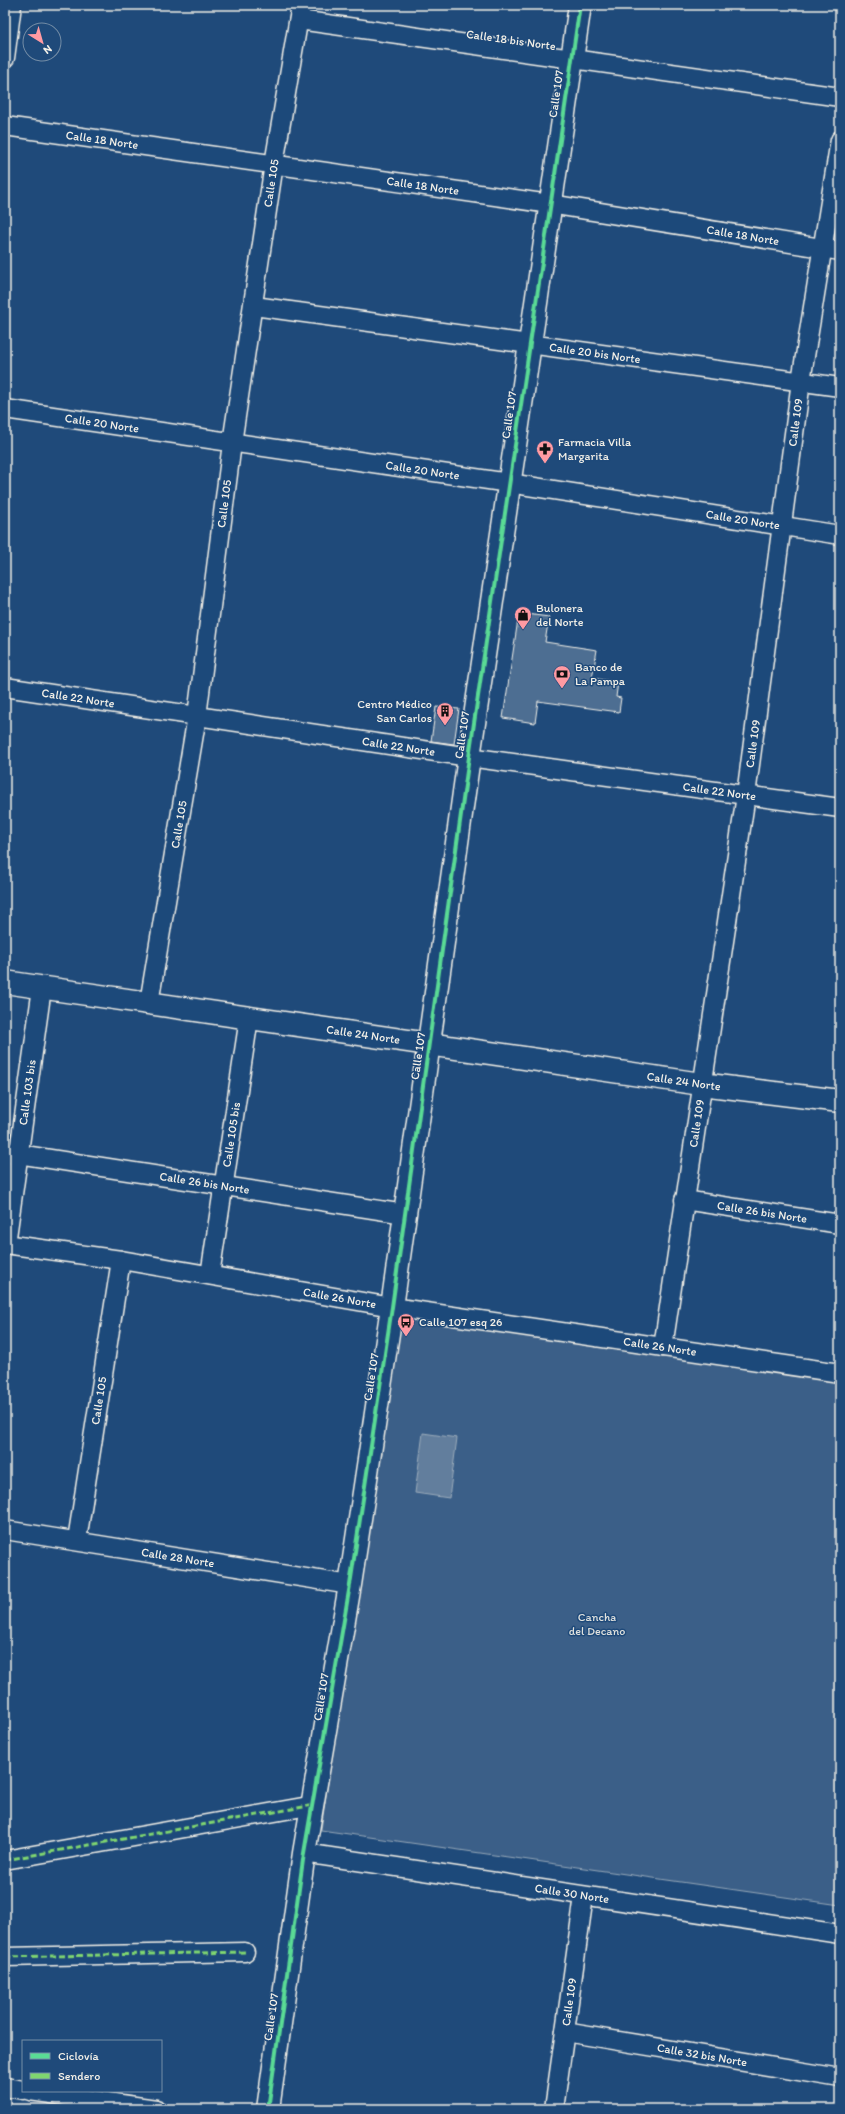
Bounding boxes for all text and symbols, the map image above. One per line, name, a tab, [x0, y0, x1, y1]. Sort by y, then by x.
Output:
north arrow	[22, 22, 62, 62]
street label: Calle 18 bis Norte	[465, 27, 557, 53]
text: N	[41, 42, 55, 57]
street label: Calle 107	[546, 69, 566, 119]
street label: Calle 18 Norte	[65, 128, 140, 152]
street label: Calle 105	[261, 158, 282, 208]
street label: Calle 18 Norte	[385, 174, 460, 198]
street label: Calle 18 Norte	[706, 222, 780, 248]
street label: Calle 20 bis Norte	[548, 340, 642, 366]
street label: Calle 107	[499, 390, 519, 440]
street label: Calle 109	[785, 398, 806, 447]
street label: Calle 20 Norte	[64, 411, 140, 436]
place label: Farmacia Villa Margarita	[558, 435, 632, 463]
pharmacy icon: Farmacia Villa Margarita	[535, 439, 555, 464]
street label: Calle 20 Norte	[384, 458, 461, 483]
street label: Calle 105	[214, 479, 234, 529]
street label: Calle 20 Norte	[705, 507, 781, 532]
place label: Bulonera del Norte	[536, 601, 584, 629]
shop icon: Bulonera del Norte	[513, 605, 533, 630]
place label: Banco de La Pampa	[575, 660, 626, 688]
bank icon: Banco de La Pampa	[552, 664, 572, 689]
street label: Calle 22 Norte	[41, 686, 116, 711]
place label: Centro Médico San Carlos	[357, 697, 432, 725]
building icon: Centro Médico San Carlos	[435, 701, 455, 726]
street label: Calle 107	[452, 710, 472, 760]
street label: Calle 109	[743, 719, 763, 769]
street label: Calle 22 Norte	[361, 734, 436, 759]
street label: Calle 22 Norte	[682, 779, 757, 803]
street label: Calle 105	[168, 799, 190, 850]
street label: Calle 24 Norte	[325, 1022, 401, 1047]
street label: Calle 107	[408, 1031, 428, 1081]
street label: Calle 103 bis	[16, 1059, 39, 1126]
street label: Calle 24 Norte	[646, 1069, 722, 1093]
street label: Calle 109	[686, 1099, 707, 1149]
street label: Calle 105 bis	[219, 1101, 243, 1168]
street label: Calle 26 bis Norte	[159, 1169, 251, 1197]
street label: Calle 26 bis Norte	[716, 1198, 808, 1226]
street label: Calle 26 Norte	[302, 1285, 377, 1311]
bus stop icon: Calle 107 esq 26	[396, 1312, 416, 1337]
place label: Calle 107 esq 26	[419, 1315, 502, 1329]
street label: Calle 26 Norte	[622, 1334, 698, 1359]
street label: Calle 107	[360, 1352, 382, 1402]
street label: Calle 105	[88, 1376, 110, 1426]
street label: Calle 28 Norte	[140, 1545, 216, 1570]
park label: Cancha del Decano	[569, 1610, 625, 1638]
street label: Calle 107	[310, 1672, 332, 1722]
street label: Calle 30 Norte	[534, 1881, 610, 1906]
street label: Calle 109	[559, 1977, 579, 2027]
street label: Calle 107	[261, 1992, 281, 2042]
legend	[22, 2040, 162, 2092]
street label: Calle 32 bis Norte	[656, 2041, 749, 2069]
text: Ciclovía	[58, 2049, 100, 2063]
text: Sendero	[58, 2069, 100, 2083]

